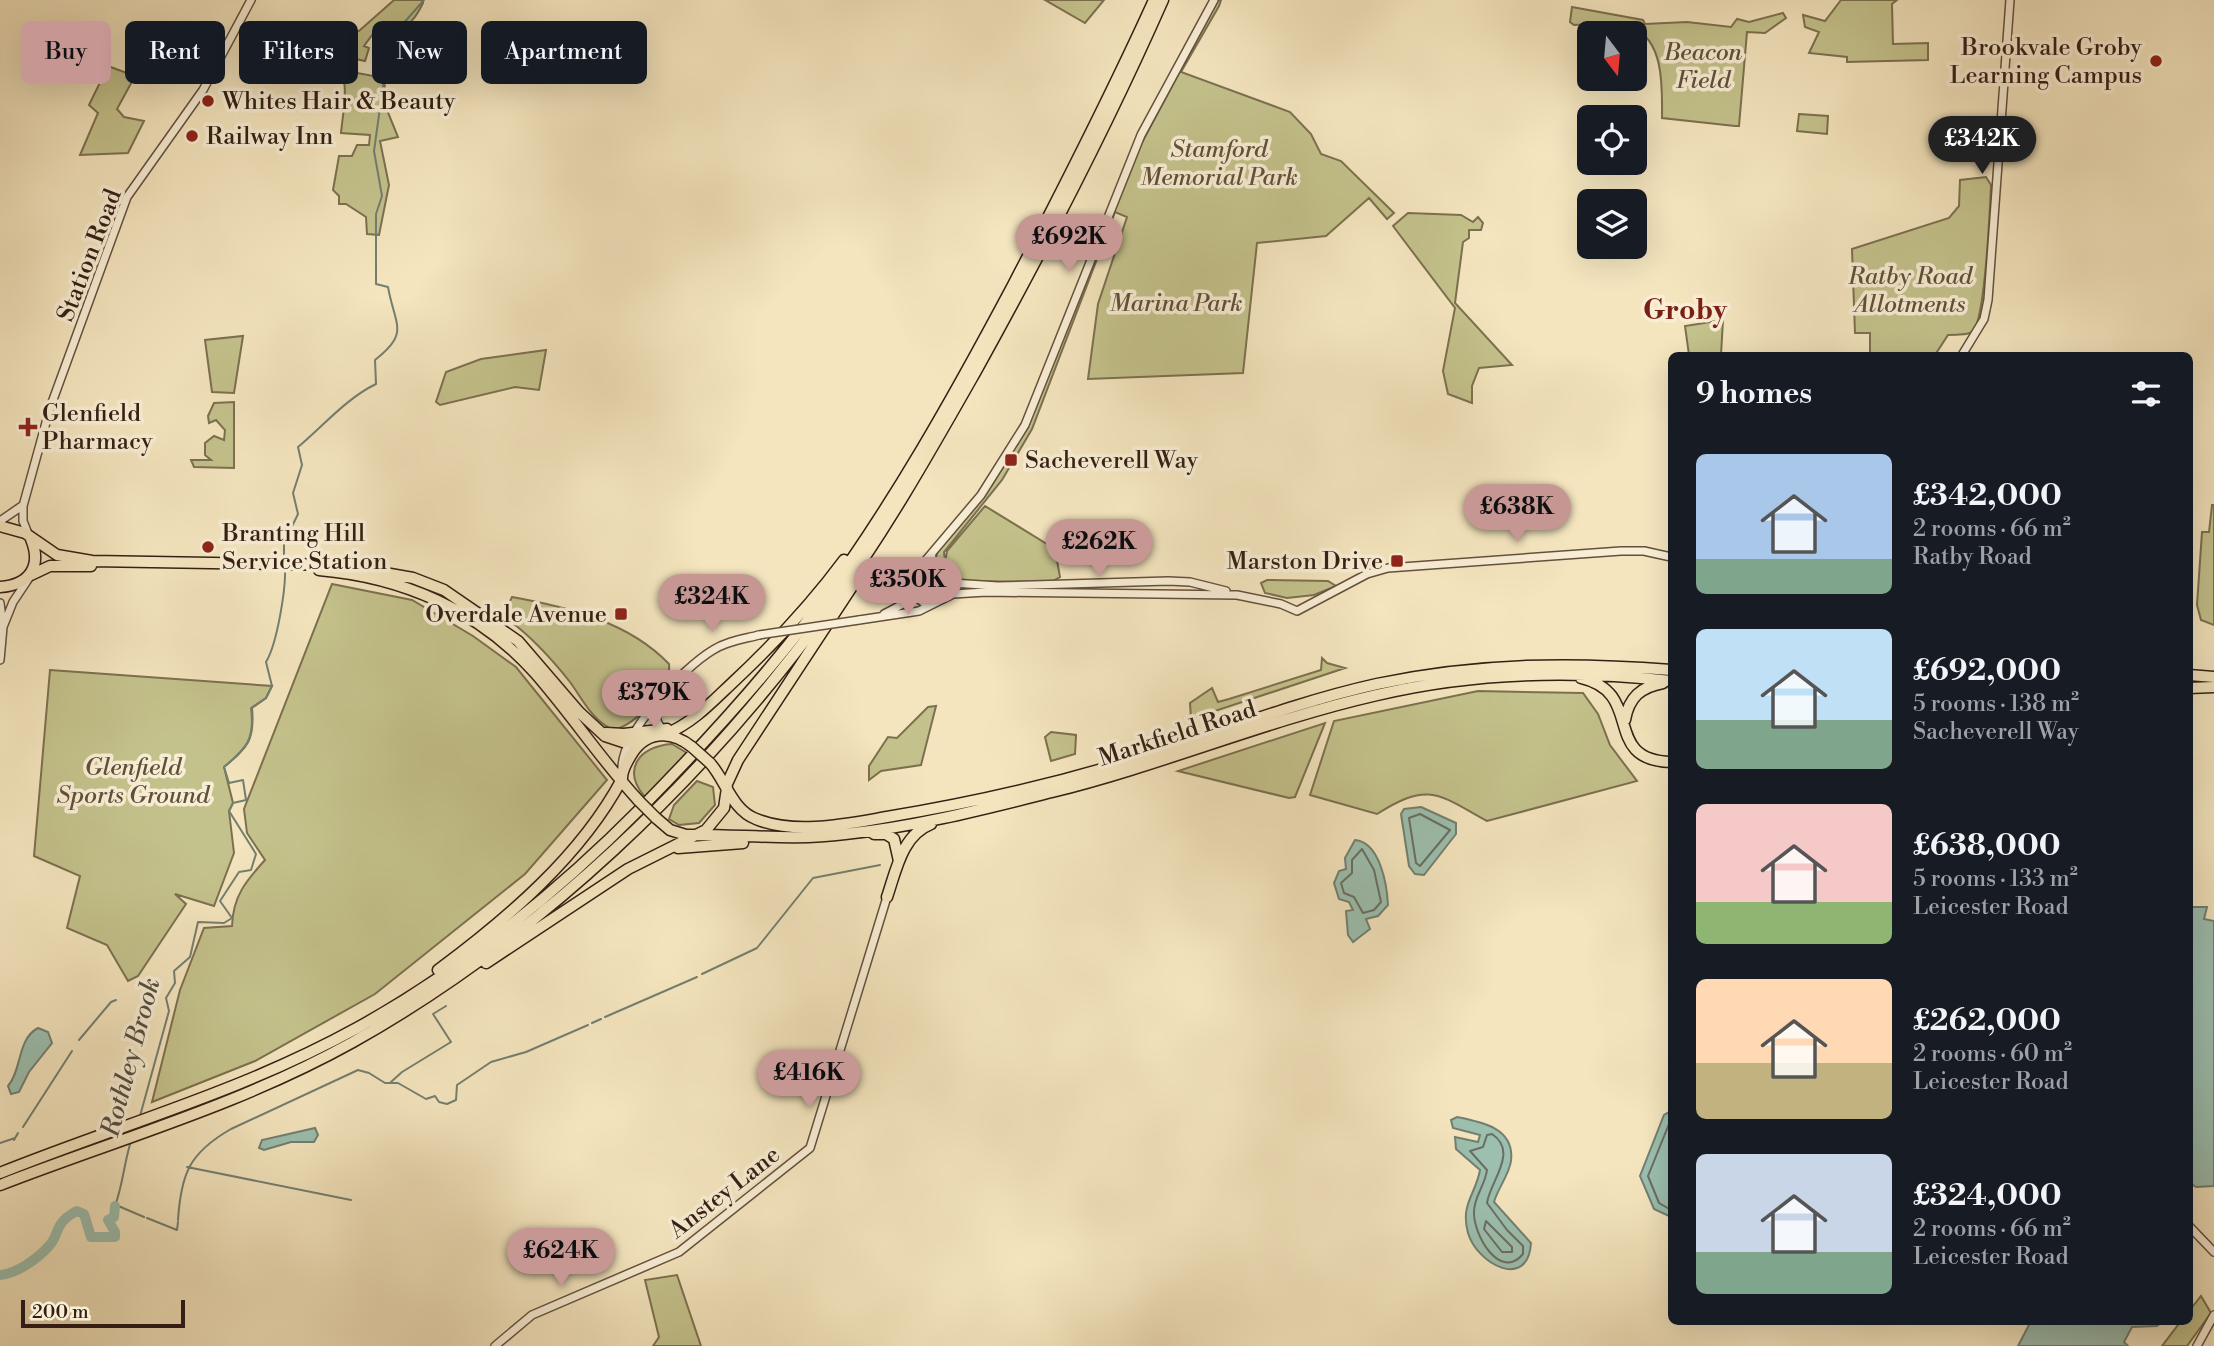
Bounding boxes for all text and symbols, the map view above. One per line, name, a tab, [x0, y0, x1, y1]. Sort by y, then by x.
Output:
chip: Buy	[21, 21, 111, 84]
chip: Rent	[125, 21, 225, 84]
chip: Filters	[239, 21, 358, 84]
chip: New	[372, 21, 467, 84]
chip: Apartment	[481, 21, 647, 84]
north arrow	[1577, 21, 1647, 91]
map controls	[1577, 21, 1647, 259]
place label: Brookvale Groby Learning Campus	[1950, 33, 2142, 91]
park label: Beacon Field	[1663, 38, 1743, 96]
marker: Brookvale Groby Learning Campus	[2148, 53, 2164, 69]
place label: Whites Hair & Beauty	[221, 87, 456, 117]
marker: Whites Hair & Beauty	[200, 93, 216, 109]
button: locate	[1577, 105, 1647, 175]
pin: £342K	[1933, 116, 2031, 176]
place label: Railway Inn	[206, 122, 333, 152]
text: £342K	[1944, 125, 2020, 153]
marker: Railway Inn	[184, 128, 200, 144]
park label: Stamford Memorial Park	[1140, 135, 1298, 193]
street label: Station Road	[51, 184, 129, 326]
button: layers	[1577, 189, 1647, 259]
pin: £692K	[1020, 215, 1118, 274]
text: £692K	[1032, 223, 1106, 251]
park label: Ratby Road Allotments	[1847, 262, 1974, 320]
park label: Marina Park	[1109, 289, 1243, 319]
district label: Groby	[1643, 293, 1728, 328]
text: 9 homes	[1696, 375, 1812, 413]
icon: filters	[2127, 375, 2165, 413]
place label: Glenfield Pharmacy	[42, 399, 153, 457]
marker: Glenfield Pharmacy	[20, 419, 36, 435]
place label: Sacheverell Way	[1025, 446, 1198, 476]
marker: Sacheverell Way	[1003, 452, 1019, 468]
text: £342,000	[1913, 477, 2062, 515]
icon: home	[1752, 482, 1836, 566]
pin: £638K	[1468, 484, 1566, 544]
text: £638K	[1480, 493, 1554, 521]
text: 2 rooms · 66 m²	[1913, 515, 2071, 543]
place label: Branting Hill Service Station	[221, 519, 387, 577]
pin: £262K	[1050, 520, 1148, 579]
text: £262K	[1062, 528, 1136, 556]
marker: Branting Hill Service Station	[200, 539, 216, 555]
text: Ratby Road	[1913, 543, 2032, 571]
place label: Marston Drive	[1227, 547, 1383, 577]
marker: Marston Drive	[1389, 553, 1405, 569]
pin: £350K	[859, 558, 957, 617]
text: £350K	[870, 566, 946, 594]
pin: £324K	[663, 574, 761, 634]
text: £324K	[674, 583, 750, 611]
place label: Overdale Avenue	[425, 600, 607, 630]
marker: Overdale Avenue	[613, 606, 629, 622]
text: £692,000	[1913, 652, 2061, 690]
icon: home	[1752, 657, 1836, 741]
pin: £379K	[605, 670, 703, 730]
text: £379K	[618, 679, 690, 707]
text: 5 rooms · 138 m²	[1913, 690, 2079, 718]
street label: Markfield Road	[1095, 694, 1260, 774]
text: Sacheverell Way	[1913, 718, 2079, 746]
park label: Glenfield Sports Ground	[57, 753, 211, 811]
text: £638,000	[1913, 827, 2061, 865]
icon: home	[1752, 832, 1836, 916]
text: 5 rooms · 133 m²	[1913, 865, 2078, 893]
text: Leicester Road	[1913, 893, 2069, 921]
water label: Rothley Brook	[94, 974, 168, 1141]
text: £262,000	[1913, 1002, 2061, 1040]
icon: home	[1752, 1007, 1836, 1091]
text: 2 rooms · 60 m²	[1913, 1040, 2072, 1068]
pin: £416K	[760, 1050, 858, 1110]
text: £416K	[773, 1059, 845, 1087]
text: Leicester Road	[1913, 1068, 2069, 1096]
street label: Anstey Lane	[662, 1140, 786, 1246]
text: £324,000	[1913, 1177, 2062, 1215]
icon: home	[1752, 1182, 1836, 1266]
text: 2 rooms · 66 m²	[1913, 1215, 2071, 1243]
pin: £624K	[512, 1228, 610, 1288]
text: £624K	[523, 1237, 599, 1265]
text: Leicester Road	[1913, 1243, 2069, 1271]
scale bar	[21, 1297, 186, 1329]
text: 200 m	[32, 1300, 89, 1324]

